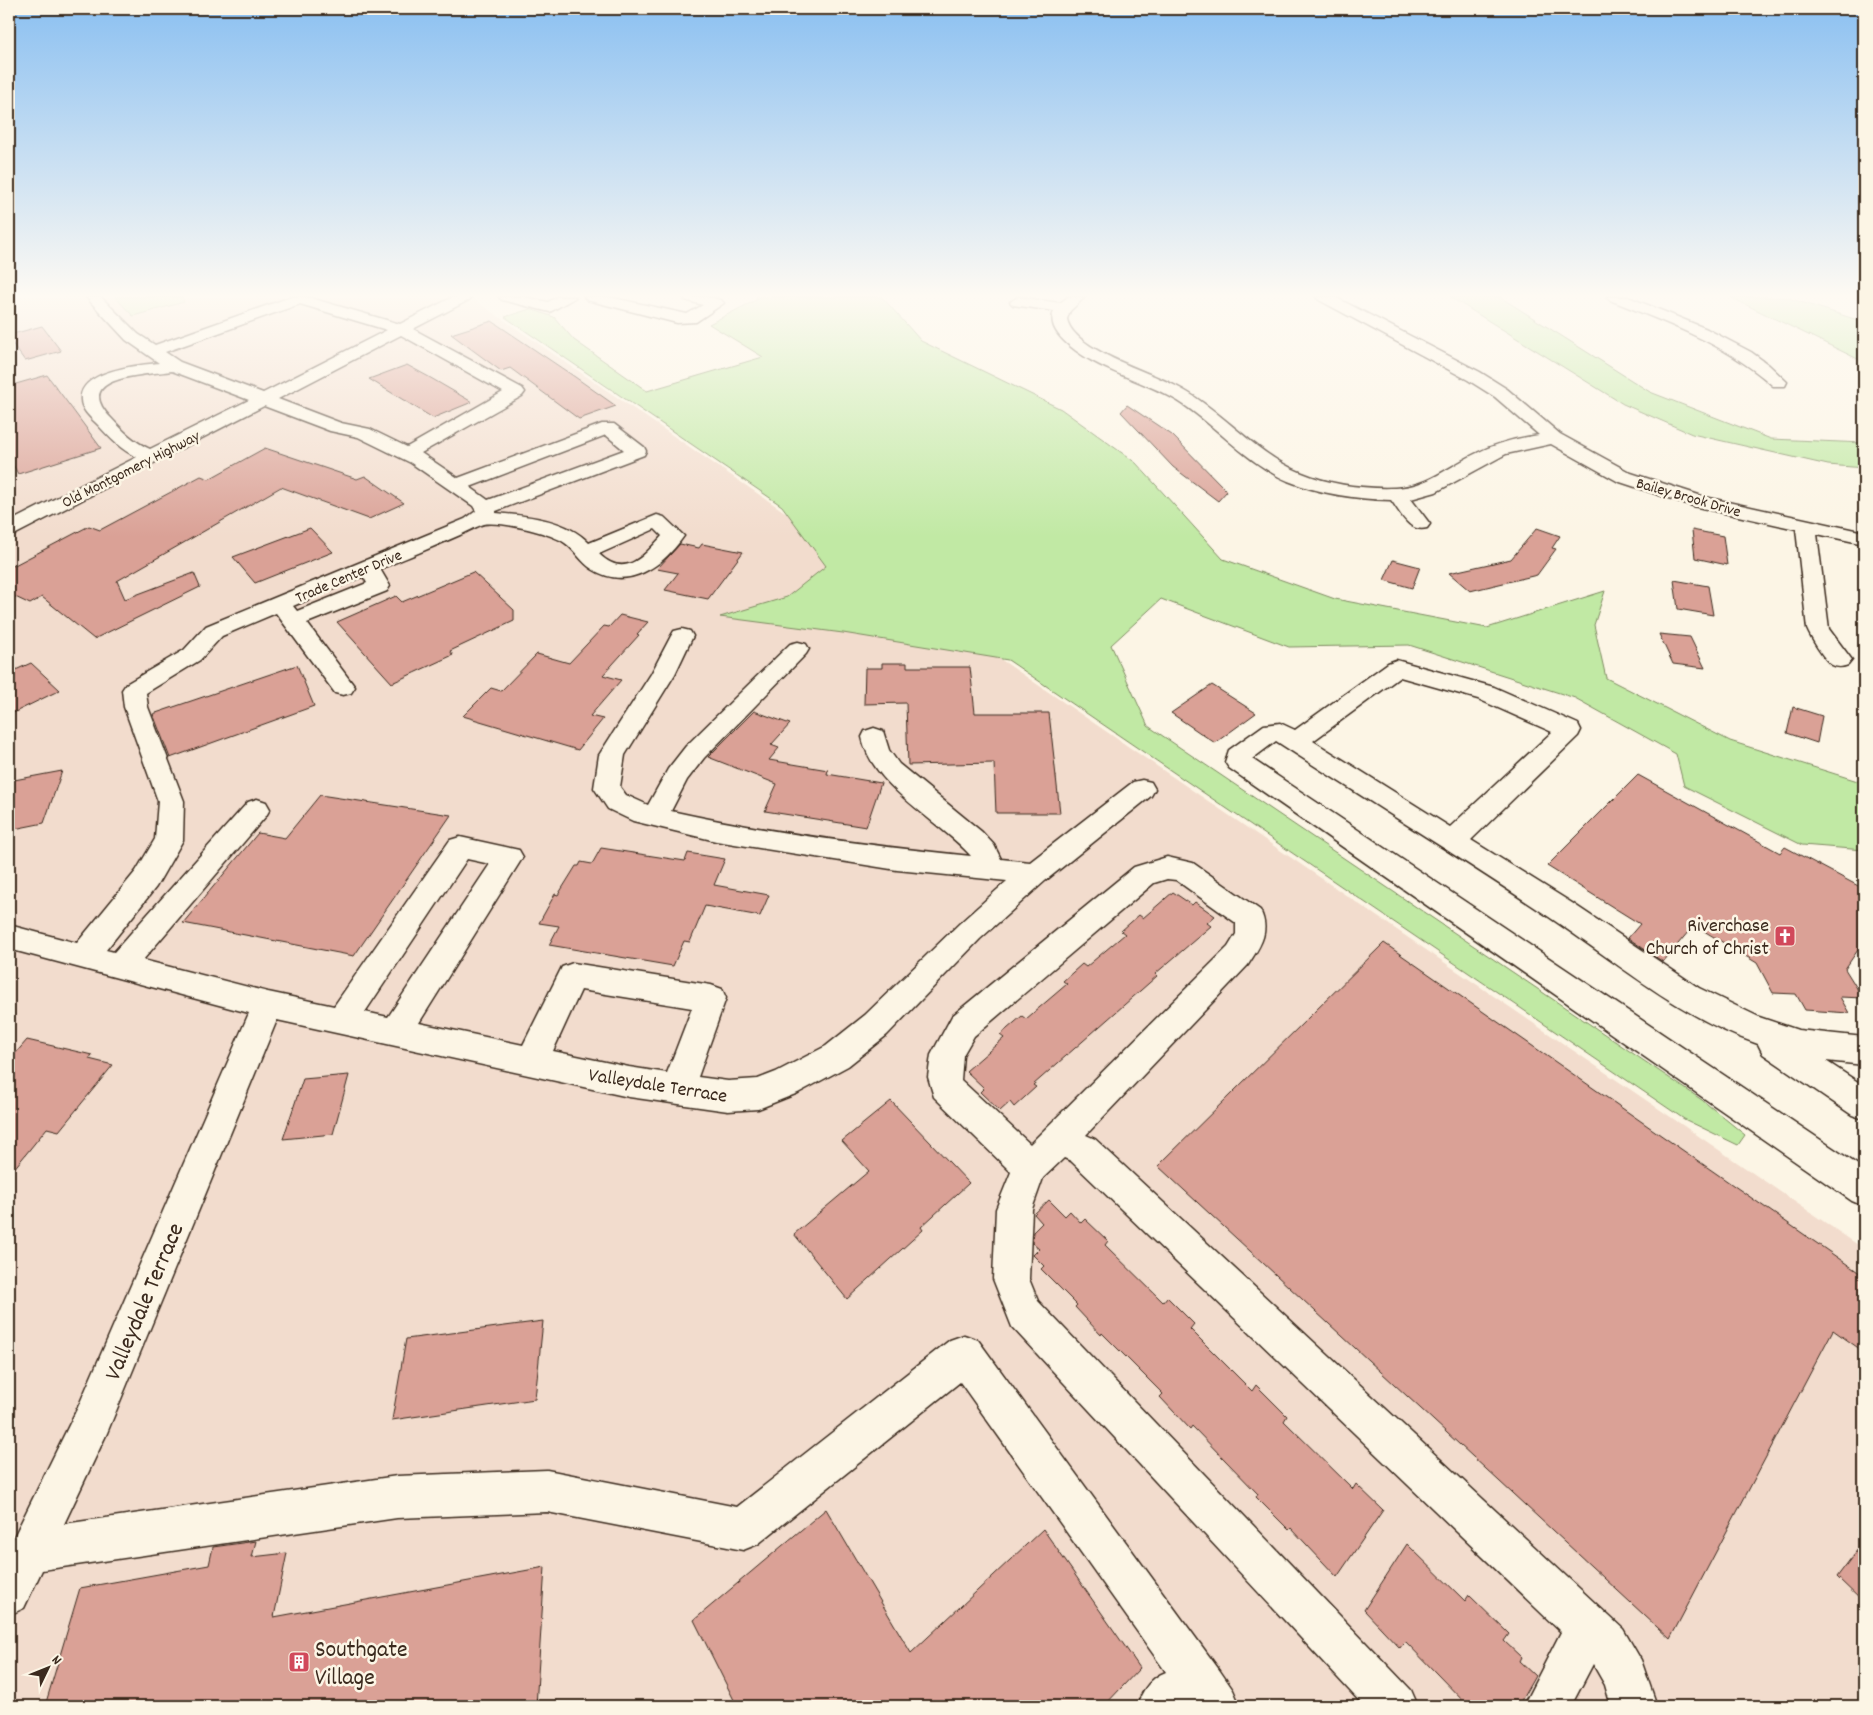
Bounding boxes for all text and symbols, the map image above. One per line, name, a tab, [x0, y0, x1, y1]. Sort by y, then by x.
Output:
street label: Old Montgomery Highway	[58, 425, 205, 515]
street label: Bailey Brook Drive	[1633, 472, 1743, 524]
street label: Trade Center Drive	[292, 544, 406, 610]
place label: Riverchase Church of Christ	[1646, 913, 1769, 964]
church icon: Riverchase Church of Christ	[1773, 924, 1797, 948]
street label: Valleydale Terrace	[586, 1062, 729, 1112]
street label: Valleydale Terrace	[97, 1218, 194, 1386]
place label: Southgate Village	[315, 1634, 408, 1696]
north arrow	[22, 1642, 72, 1692]
building icon: Southgate Village	[287, 1650, 311, 1674]
text: N	[46, 1651, 66, 1670]

